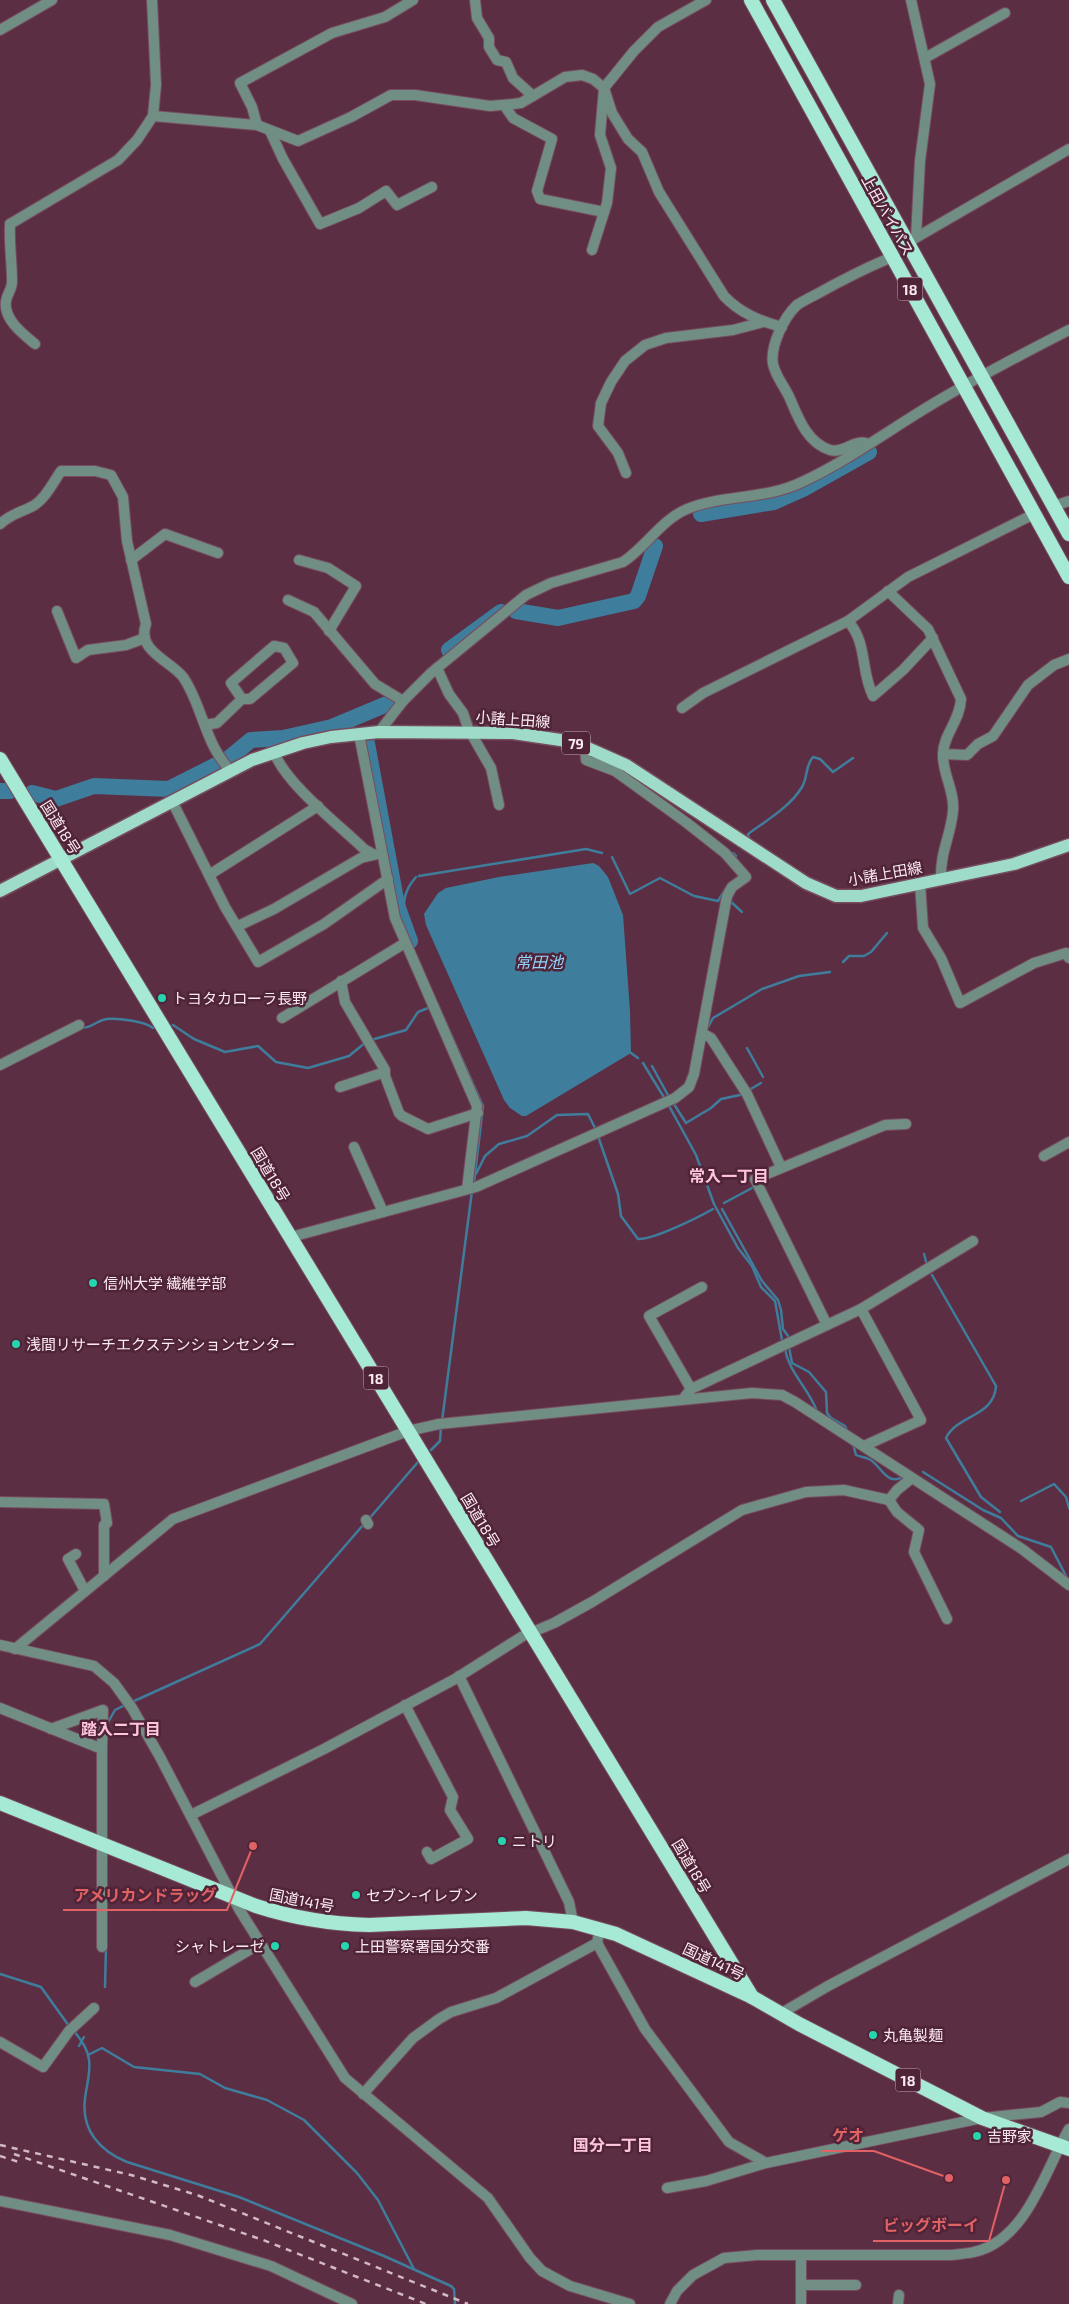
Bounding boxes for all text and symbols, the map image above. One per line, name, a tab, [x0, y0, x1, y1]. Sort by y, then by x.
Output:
street label: 上田バイパス	[858, 171, 918, 259]
road number: 18	[898, 278, 922, 300]
street label: 小諸上田線	[475, 707, 551, 731]
road number: 79	[562, 731, 590, 754]
street label: 国道18号	[37, 797, 85, 857]
street label: 小諸上田線	[846, 858, 924, 888]
water label: 常田池	[515, 952, 565, 971]
place label: トヨタカローラ長野	[172, 989, 307, 1007]
marker: トヨタカローラ長野	[156, 992, 168, 1004]
street label: 国道18号	[248, 1144, 294, 1204]
district label: 常入一丁目	[689, 1166, 769, 1185]
place label: 信州大学 繊維学部	[103, 1274, 226, 1292]
marker: 信州大学 繊維学部	[87, 1277, 99, 1289]
place label: 浅間リサーチエクステンションセンター	[26, 1335, 296, 1353]
marker: 浅間リサーチエクステンションセンター	[10, 1338, 22, 1350]
road number: 18	[364, 1366, 388, 1390]
street label: 国道18号	[458, 1490, 504, 1550]
district label: 踏入二丁目	[81, 1719, 161, 1738]
place label: ニトリ	[512, 1832, 557, 1850]
marker: ニトリ	[496, 1835, 508, 1847]
street label: 国道18号	[669, 1836, 715, 1896]
callout: アメリカンドラッグ	[63, 1879, 227, 1910]
text: アメリカンドラッグ	[73, 1885, 217, 1904]
street label: 国道141号	[268, 1885, 336, 1915]
place label: セブン-イレブン	[366, 1886, 478, 1904]
marker: セブン-イレブン	[350, 1889, 362, 1901]
place label: シャトレーゼ	[175, 1937, 265, 1955]
place label: 上田警察署国分交番	[355, 1937, 490, 1955]
street label: 国道141号	[680, 1939, 748, 1983]
marker: シャトレーゼ	[269, 1940, 281, 1952]
marker: 上田警察署国分交番	[339, 1940, 351, 1952]
place label: 丸亀製麺	[883, 2026, 943, 2044]
marker: 丸亀製麺	[867, 2029, 879, 2041]
road number: 18	[896, 2068, 920, 2092]
callout: ゲオ	[822, 2120, 874, 2151]
text: ゲオ	[832, 2125, 864, 2144]
place label: 吉野家	[987, 2127, 1032, 2145]
marker: 吉野家	[971, 2130, 983, 2142]
district label: 国分一丁目	[573, 2135, 653, 2154]
callout: ビッグボーイ	[873, 2210, 989, 2241]
text: ビッグボーイ	[883, 2215, 979, 2234]

